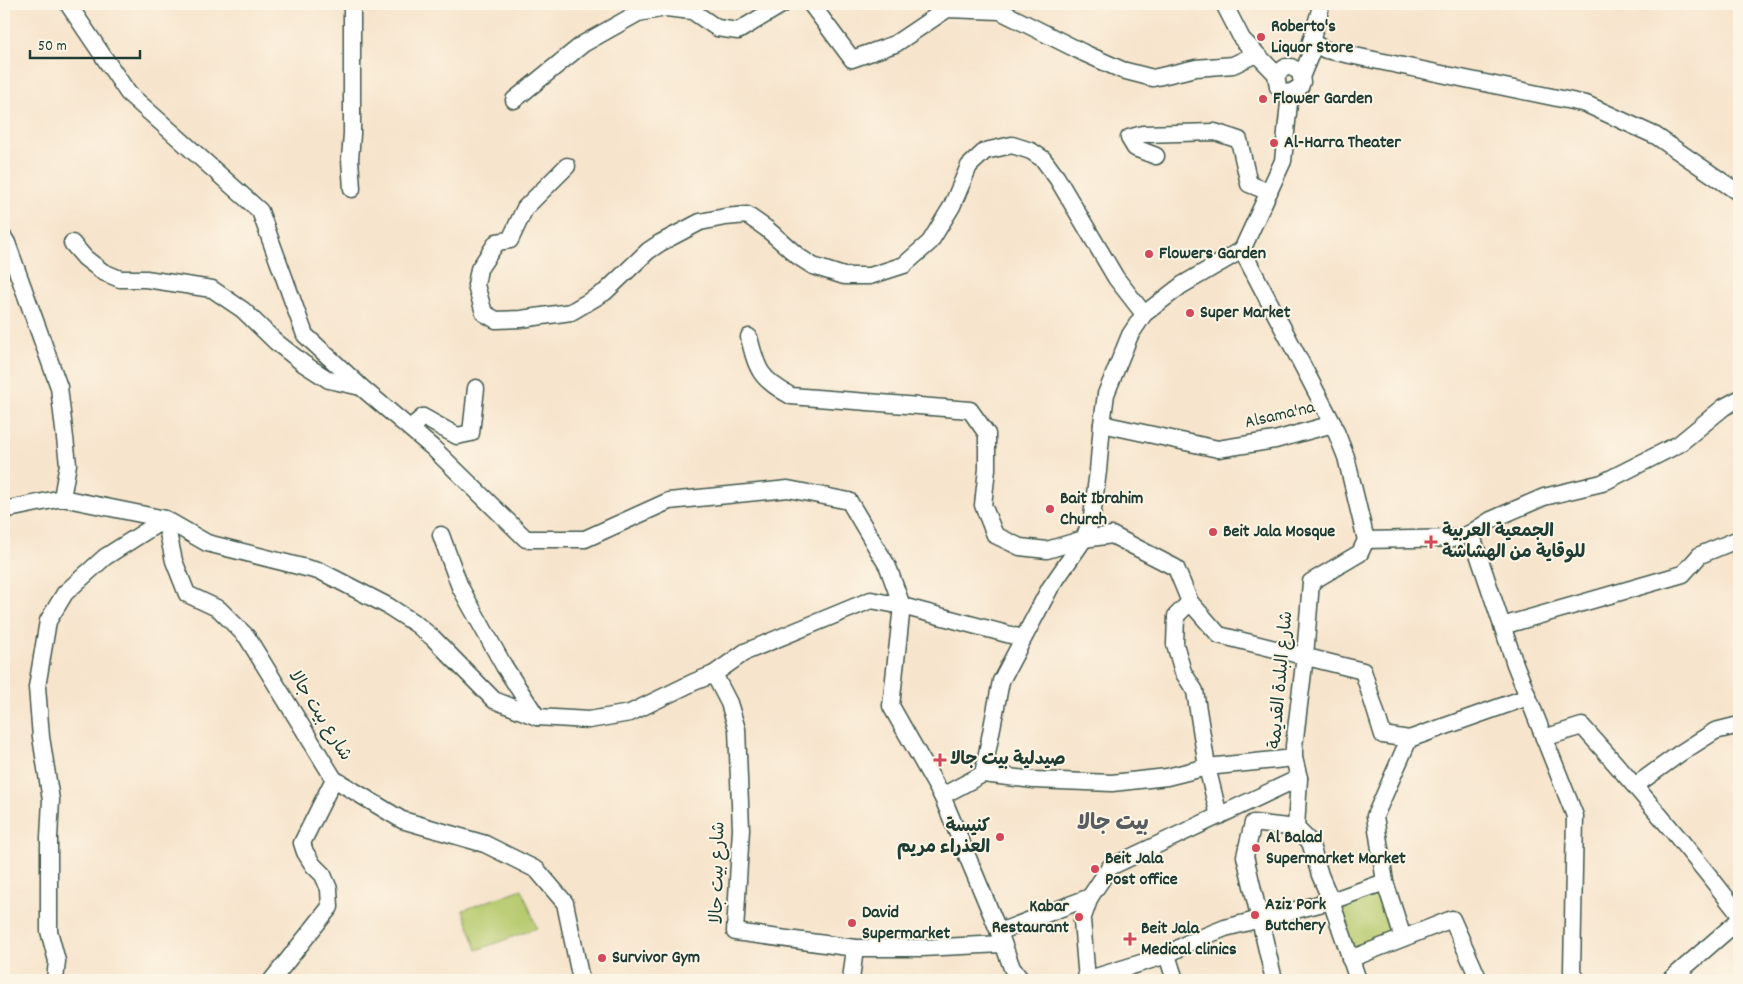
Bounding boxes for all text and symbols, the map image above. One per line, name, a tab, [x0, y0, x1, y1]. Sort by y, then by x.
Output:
place label: Roberto's Liquor Store	[1271, 15, 1354, 61]
scale bar	[30, 28, 140, 60]
marker: Roberto's Liquor Store	[1255, 31, 1267, 43]
text: 50 m	[38, 36, 67, 58]
place label: Flower Garden	[1273, 87, 1373, 112]
marker: Flower Garden	[1257, 93, 1269, 105]
place label: Al-Harra Theater	[1284, 131, 1401, 156]
marker: Al-Harra Theater	[1268, 137, 1280, 149]
place label: Flowers Garden	[1159, 242, 1266, 267]
marker: Flowers Garden	[1143, 248, 1155, 260]
place label: Super Market	[1200, 301, 1291, 326]
marker: Super Market	[1184, 307, 1196, 319]
street label: Alsama'na	[1242, 396, 1318, 436]
place label: Bait Ibrahim Church	[1060, 487, 1143, 533]
marker: Bait Ibrahim Church	[1044, 503, 1056, 515]
place label: Beit Jala Mosque	[1223, 520, 1335, 545]
place label: الجمعية العربية للوقاية من الهشاشة	[1442, 520, 1585, 566]
marker: Beit Jala Mosque	[1207, 526, 1219, 538]
marker: الجمعية العربية للوقاية من الهشاشة	[1424, 535, 1438, 549]
street label: شارع البلدة القديمة	[1264, 610, 1300, 750]
street label: شارع بيت جالا	[281, 666, 357, 766]
place label: صيدلية بيت جالا	[950, 748, 1066, 773]
marker: صيدلية بيت جالا	[934, 754, 946, 766]
district label: بيت جالا	[1077, 809, 1149, 840]
place label: كنيسة العذراء مريم	[897, 815, 990, 861]
street label: شارع بيت جالا	[706, 821, 732, 925]
place label: Al Balad Supermarket Market	[1266, 826, 1406, 872]
marker: كنيسة العذراء مريم	[994, 831, 1006, 843]
marker: Al Balad Supermarket Market	[1250, 842, 1262, 854]
place label: Beit Jala Post office	[1105, 847, 1178, 893]
marker: Beit Jala Post office	[1089, 863, 1101, 875]
place label: Aziz Pork Butchery	[1265, 893, 1327, 939]
place label: Kabar Restaurant	[992, 895, 1069, 941]
place label: David Supermarket	[862, 901, 950, 947]
marker: Aziz Pork Butchery	[1249, 909, 1261, 921]
marker: Kabar Restaurant	[1073, 911, 1085, 923]
marker: David Supermarket	[846, 917, 858, 929]
place label: Beit Jala Medical clinics	[1141, 917, 1237, 963]
marker: Beit Jala Medical clinics	[1123, 932, 1137, 946]
place label: Survivor Gym	[612, 946, 700, 971]
marker: Survivor Gym	[596, 952, 608, 964]

